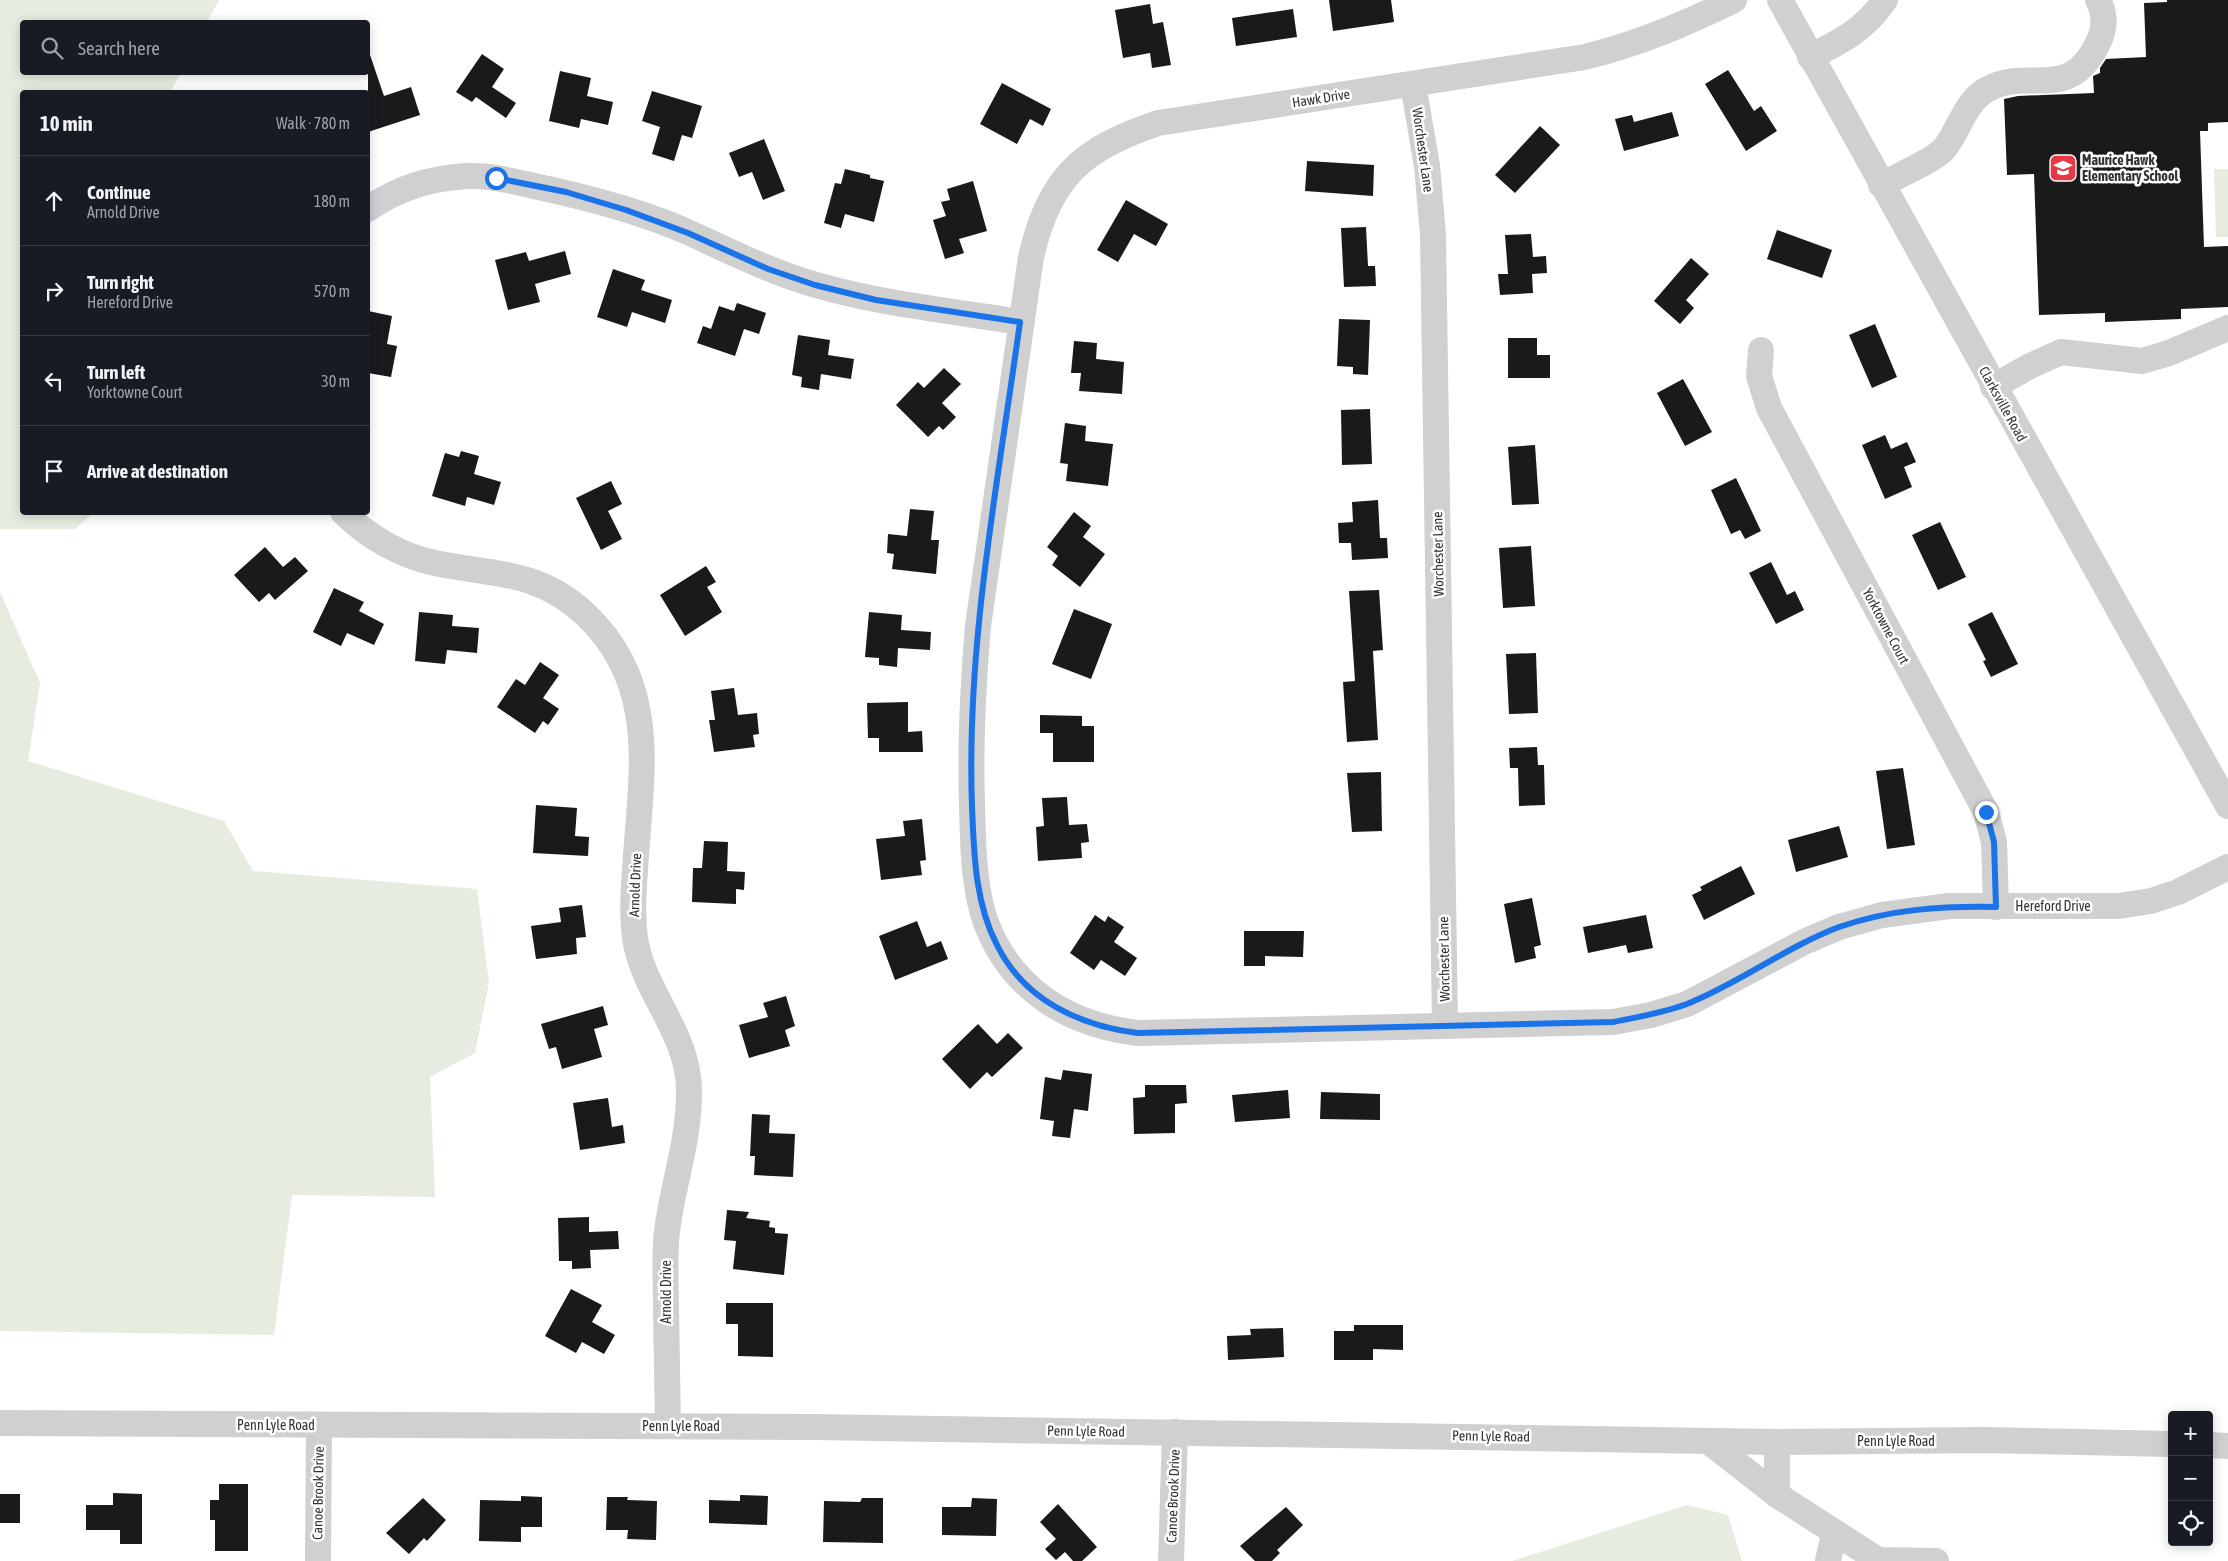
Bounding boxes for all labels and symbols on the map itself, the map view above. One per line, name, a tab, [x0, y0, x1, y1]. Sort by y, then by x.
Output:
street label: Hawk Drive	[1291, 86, 1351, 110]
street label: Worchester Lane	[1409, 107, 1437, 193]
place label: Maurice Hawk Elementary School	[2082, 152, 2178, 184]
school or university icon: Maurice Hawk Elementary School	[2048, 153, 2078, 183]
route start	[485, 167, 508, 190]
street label: Clarksville Road	[1976, 364, 2030, 444]
street label: Worchester Lane	[1429, 511, 1447, 597]
street label: Yorktowne Court	[1859, 585, 1913, 667]
route end	[1975, 801, 1998, 824]
street label: Arnold Drive	[626, 853, 644, 917]
street label: Hereford Drive	[2015, 898, 2091, 914]
street label: Worchester Lane	[1435, 916, 1453, 1002]
street label: Arnold Drive	[658, 1260, 674, 1324]
street label: Penn Lyle Road	[237, 1417, 315, 1433]
street label: Penn Lyle Road	[642, 1418, 720, 1434]
street label: Penn Lyle Road	[1047, 1422, 1125, 1440]
street label: Penn Lyle Road	[1452, 1427, 1530, 1445]
street label: Penn Lyle Road	[1857, 1433, 1935, 1449]
street label: Canoe Brook Drive	[309, 1446, 327, 1540]
street label: Canoe Brook Drive	[1163, 1449, 1183, 1543]

